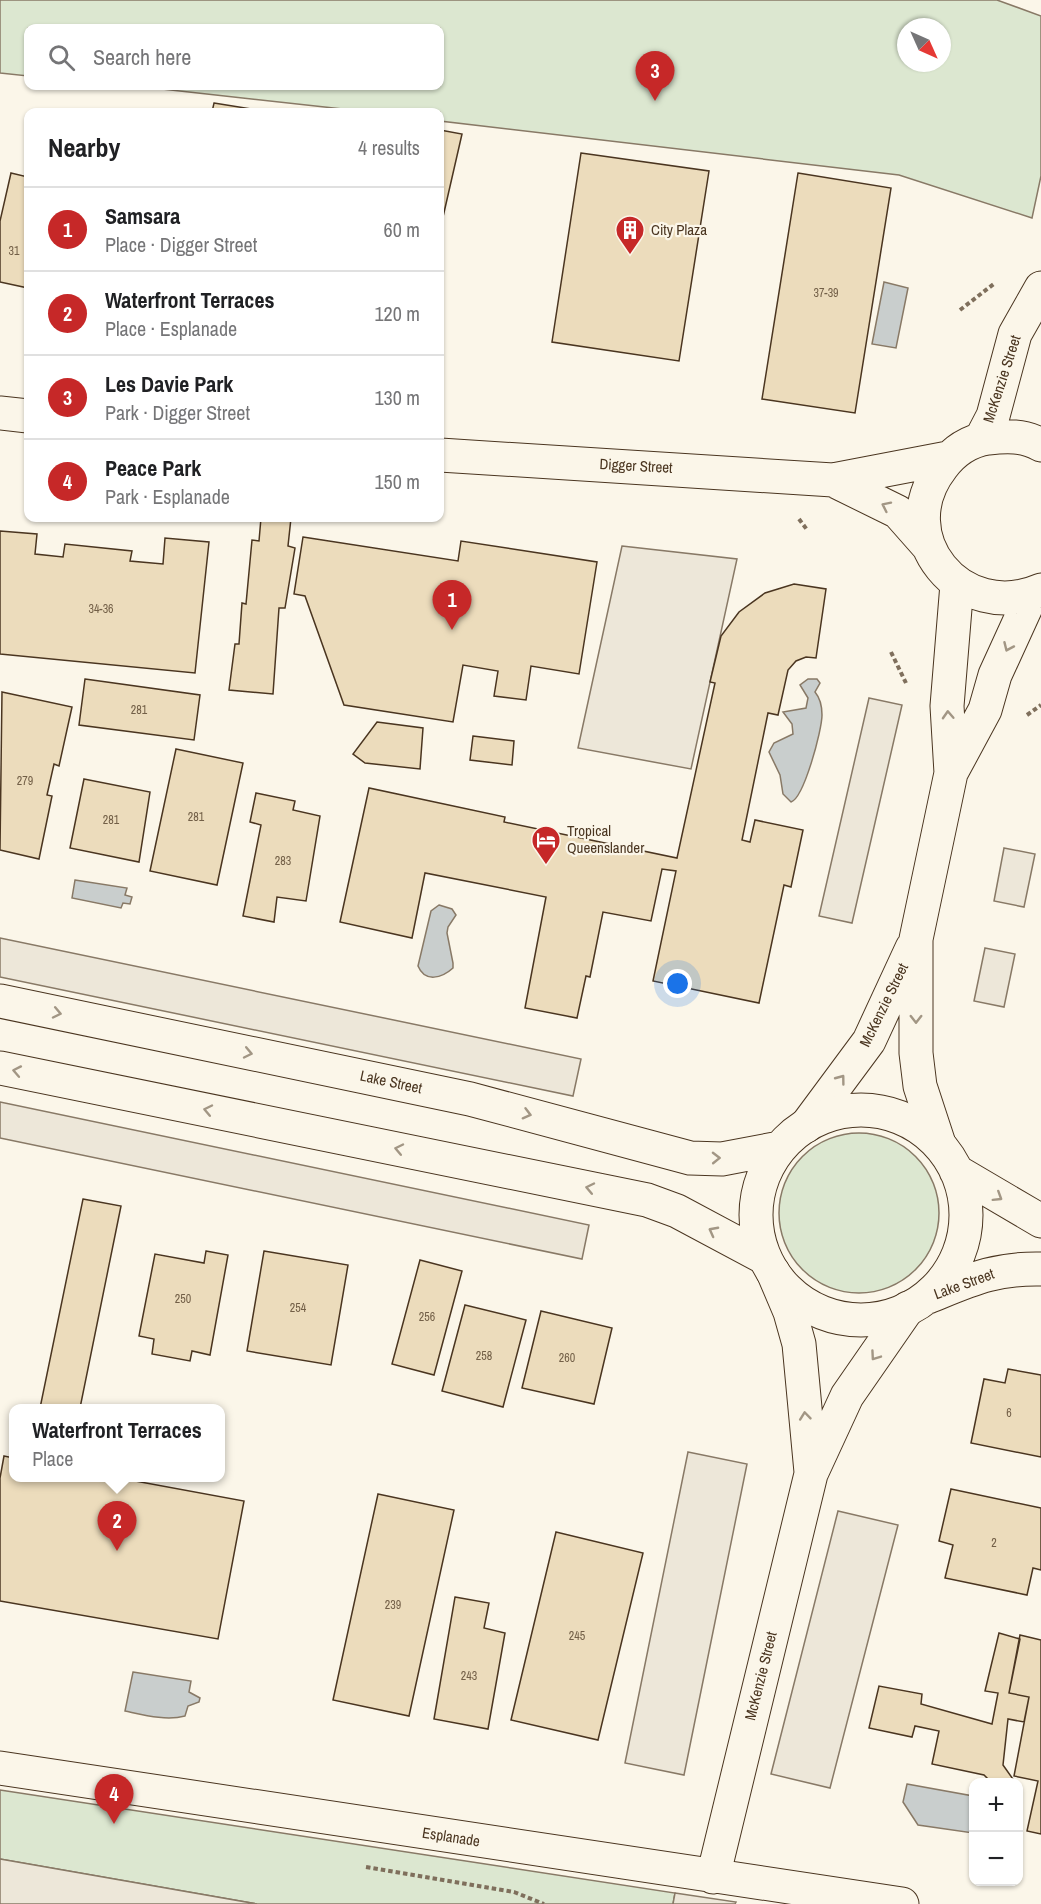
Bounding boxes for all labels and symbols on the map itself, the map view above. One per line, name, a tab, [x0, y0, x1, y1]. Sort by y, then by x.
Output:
north arrow	[897, 18, 951, 72]
pin: 3	[636, 51, 674, 101]
building icon: City Plaza	[614, 214, 646, 256]
place label: City Plaza	[651, 219, 707, 240]
house number: 31	[9, 243, 20, 259]
house number: 37-39	[813, 285, 839, 301]
street label: McKenzie Street	[977, 332, 1026, 425]
street label: Digger Street	[599, 453, 674, 478]
one-way arrow	[882, 502, 892, 513]
pin: 1	[432, 580, 472, 630]
house number: 34-36	[88, 601, 114, 617]
one-way arrow	[1003, 641, 1015, 652]
house number: 281	[131, 702, 148, 718]
one-way arrow	[941, 711, 954, 720]
house number: 279	[17, 773, 33, 789]
house number: 281	[188, 809, 205, 825]
house number: 281	[103, 812, 120, 828]
place label: Tropical Queenslander	[567, 820, 644, 858]
hotel icon: Tropical Queenslander	[530, 824, 562, 866]
house number: 283	[275, 853, 291, 869]
street label: McKenzie Street	[854, 959, 913, 1050]
your location	[663, 969, 692, 998]
one-way arrow	[52, 1006, 62, 1019]
one-way arrow	[910, 1014, 922, 1023]
one-way arrow	[243, 1045, 253, 1058]
street label: Lake Street	[358, 1065, 425, 1098]
one-way arrow	[12, 1066, 22, 1079]
one-way arrow	[834, 1075, 845, 1086]
one-way arrow	[203, 1105, 213, 1118]
one-way arrow	[521, 1107, 532, 1119]
one-way arrow	[394, 1144, 404, 1157]
one-way arrow	[712, 1152, 721, 1164]
one-way arrow	[585, 1183, 595, 1196]
one-way arrow	[991, 1190, 1002, 1201]
one-way arrow	[709, 1227, 719, 1238]
street label: Lake Street	[931, 1263, 998, 1304]
house number: 250	[175, 1291, 191, 1307]
house number: 254	[290, 1300, 307, 1316]
house number: 256	[419, 1309, 435, 1325]
house number: 258	[476, 1348, 492, 1364]
one-way arrow	[871, 1349, 882, 1360]
house number: 260	[559, 1350, 575, 1366]
house number: 6	[1006, 1405, 1012, 1421]
one-way arrow	[799, 1411, 812, 1421]
pin: 2	[98, 1502, 136, 1551]
house number: 2	[991, 1535, 997, 1551]
house number: 239	[385, 1597, 401, 1613]
house number: 245	[569, 1628, 586, 1644]
street label: McKenzie Street	[739, 1629, 782, 1723]
house number: 243	[461, 1668, 477, 1684]
pin: 4	[94, 1774, 134, 1824]
street label: Esplanade	[421, 1822, 482, 1851]

